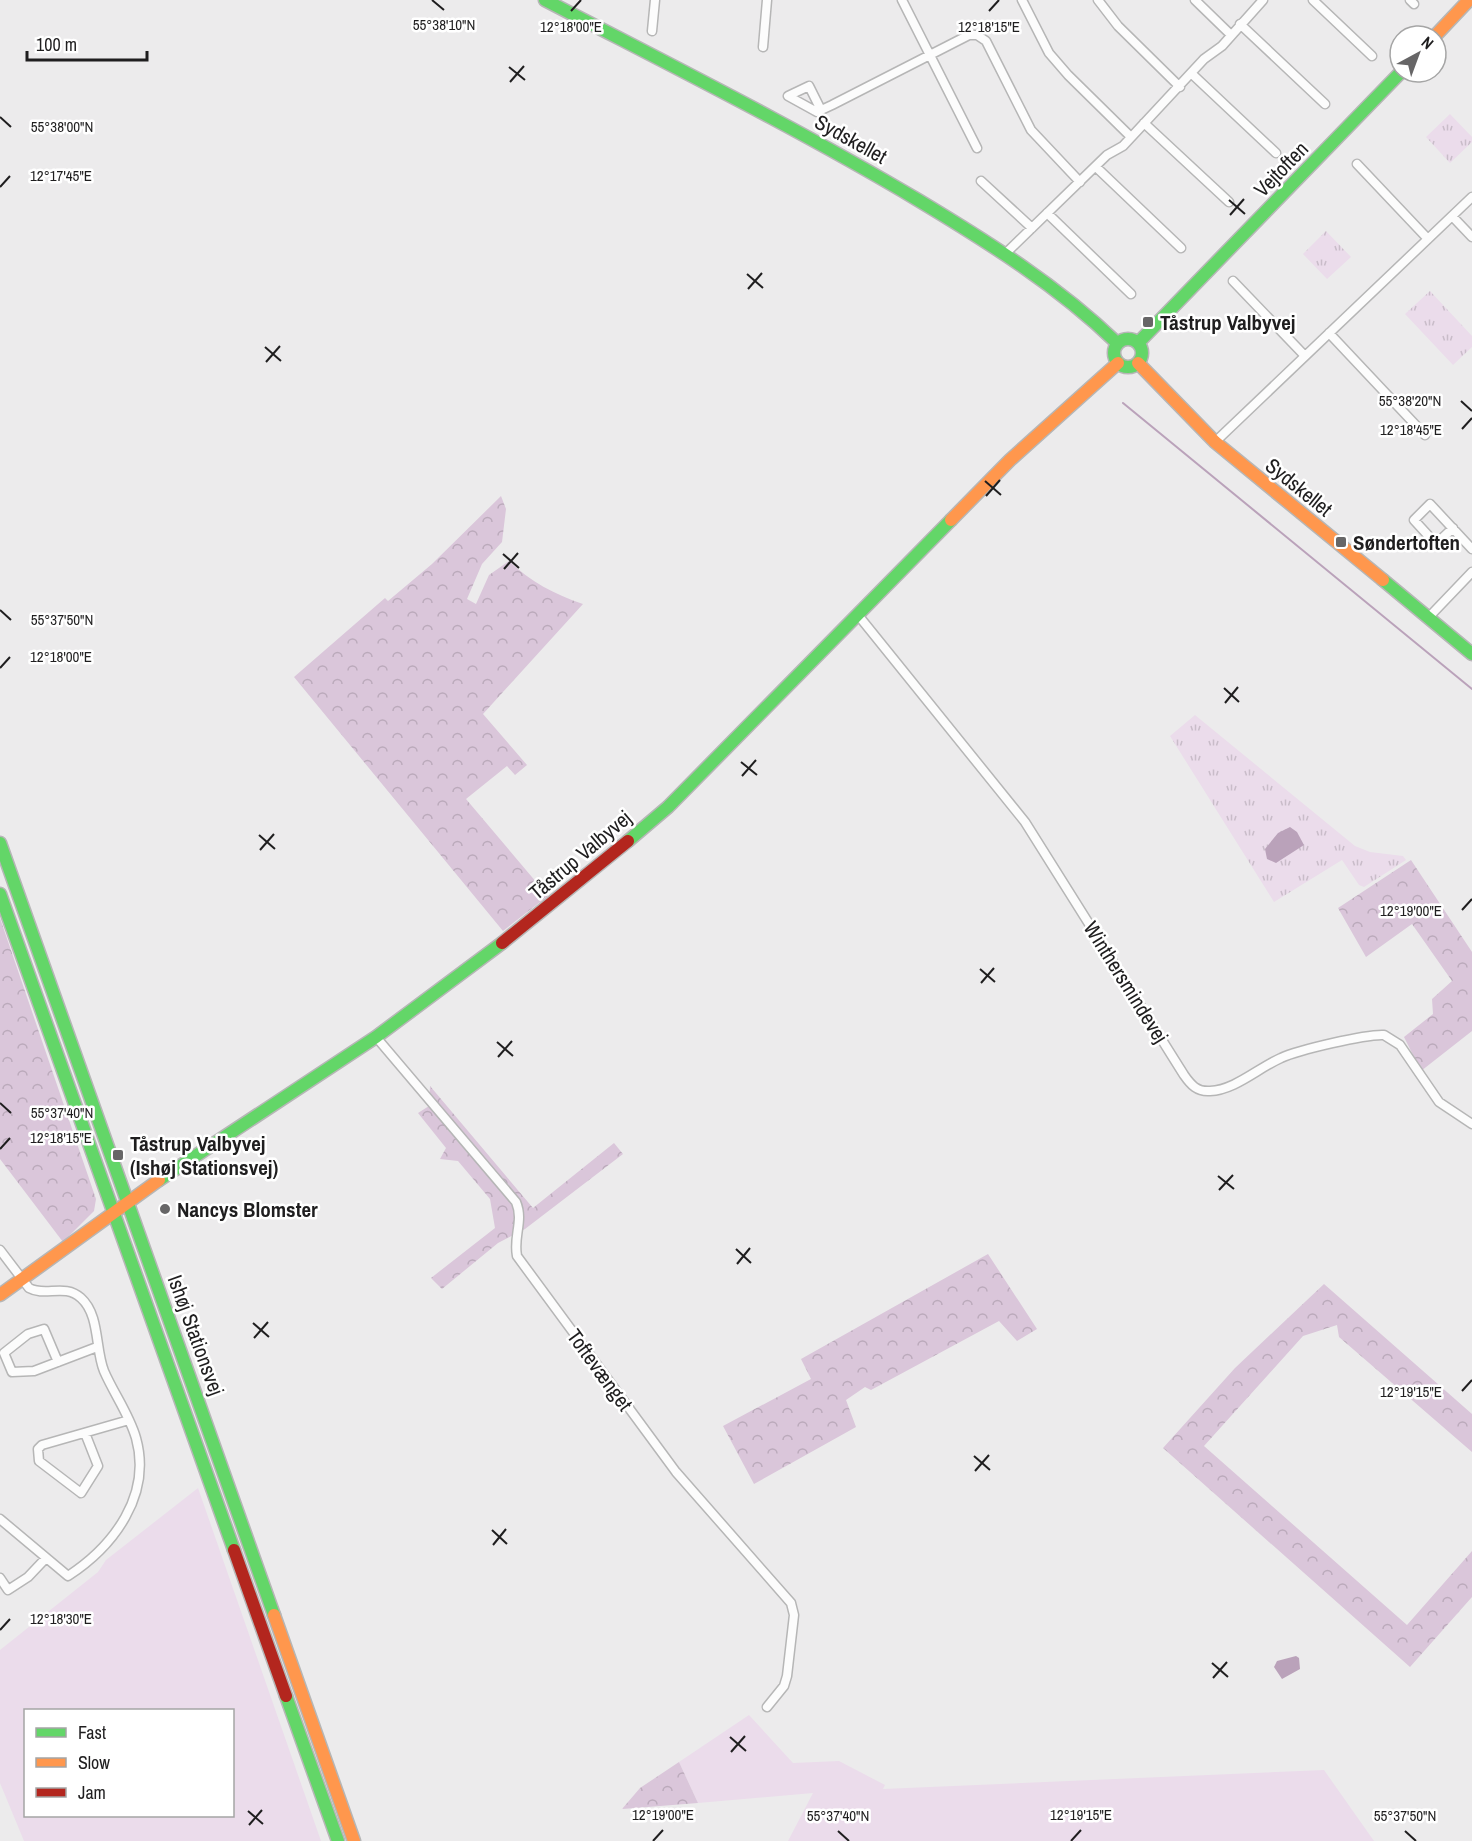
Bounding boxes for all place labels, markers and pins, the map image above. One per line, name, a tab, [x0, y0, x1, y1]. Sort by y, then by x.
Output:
place label: Tåstrup Valbyvej	[1160, 308, 1296, 337]
marker: Tåstrup Valbyvej	[1141, 315, 1155, 329]
place label: Søndertoften	[1353, 528, 1460, 557]
marker: Søndertoften	[1334, 535, 1348, 549]
place label: Tåstrup Valbyvej (Ishøj Stationsvej)	[130, 1129, 279, 1182]
marker: Tåstrup Valbyvej (Ishøj Stationsvej)	[111, 1148, 125, 1162]
place label: Nancys Blomster	[177, 1195, 318, 1224]
marker: Nancys Blomster	[158, 1202, 172, 1216]

